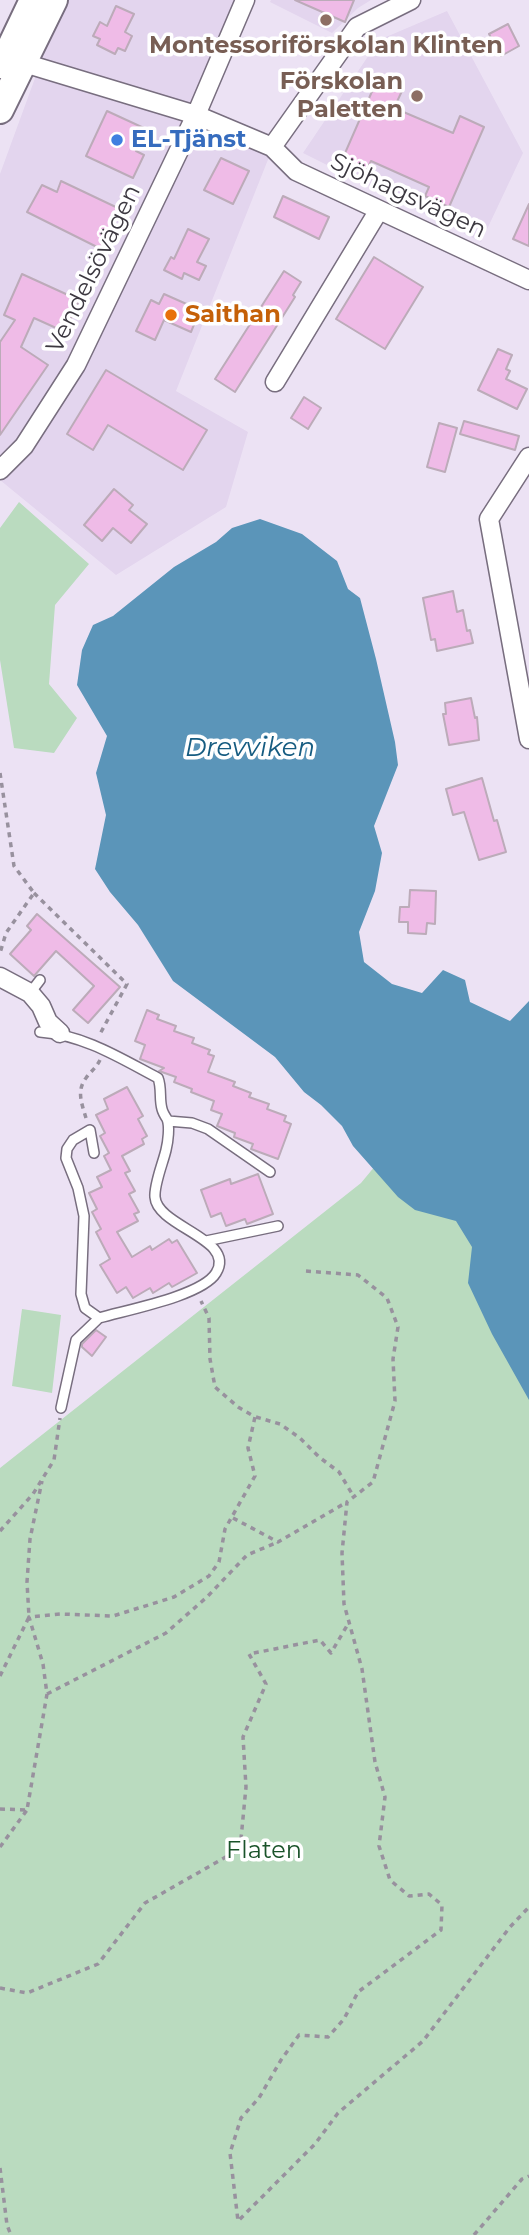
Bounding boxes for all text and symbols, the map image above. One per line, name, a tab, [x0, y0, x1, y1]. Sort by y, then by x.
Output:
marker: Montessoriförskolan Klinten	[318, 12, 334, 28]
place label: Montessoriförskolan Klinten	[149, 32, 503, 60]
place label: Förskolan Paletten	[280, 68, 403, 124]
marker: Förskolan Paletten	[409, 88, 425, 104]
place label: EL-Tjänst	[131, 126, 246, 154]
marker: EL-Tjänst	[109, 132, 125, 148]
street label: Sjöhagsvägen	[326, 147, 490, 245]
street label: Vendelsövägen	[41, 180, 147, 358]
place label: Saithan	[185, 301, 281, 329]
marker: Saithan	[163, 307, 179, 323]
water label: Drevviken	[185, 732, 315, 764]
park label: Flaten	[226, 1837, 302, 1865]

